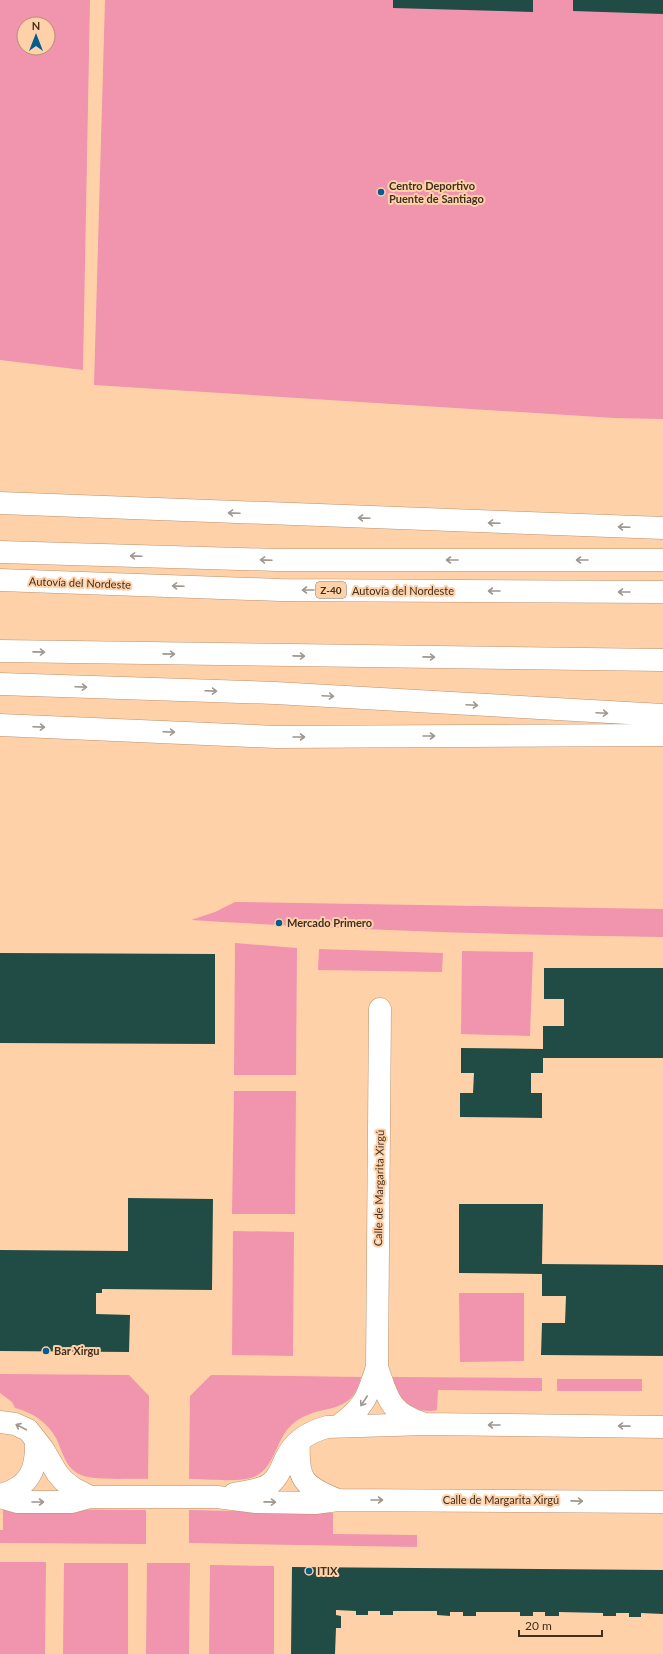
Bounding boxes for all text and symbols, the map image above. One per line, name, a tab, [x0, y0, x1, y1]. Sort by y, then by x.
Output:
north arrow	[16, 16, 56, 56]
text: N	[32, 19, 40, 32]
place label: Centro Deportivo Puente de Santiago	[389, 179, 484, 205]
marker: Centro Deportivo Puente de Santiago	[376, 187, 386, 197]
one-way arrow	[228, 509, 241, 517]
one-way arrow	[358, 514, 371, 522]
one-way arrow	[488, 519, 501, 526]
one-way arrow	[618, 524, 631, 531]
one-way arrow	[130, 552, 143, 560]
one-way arrow	[260, 556, 273, 564]
one-way arrow	[446, 556, 459, 564]
one-way arrow	[576, 556, 589, 564]
street label: Autovía del Nordeste	[29, 574, 131, 591]
road number: Z-40	[316, 582, 346, 598]
one-way arrow	[172, 583, 185, 590]
street label: Autovía del Nordeste	[352, 584, 454, 597]
one-way arrow	[302, 586, 315, 594]
one-way arrow	[488, 587, 501, 595]
one-way arrow	[618, 588, 631, 596]
one-way arrow	[32, 648, 45, 656]
one-way arrow	[162, 650, 175, 658]
one-way arrow	[292, 652, 305, 660]
one-way arrow	[422, 653, 435, 661]
one-way arrow	[74, 683, 87, 691]
one-way arrow	[204, 687, 217, 694]
one-way arrow	[321, 692, 334, 699]
one-way arrow	[465, 701, 478, 708]
one-way arrow	[595, 709, 608, 716]
one-way arrow	[32, 723, 45, 731]
one-way arrow	[162, 729, 175, 736]
one-way arrow	[422, 732, 435, 740]
one-way arrow	[292, 733, 305, 740]
place label: Mercado Primero	[287, 916, 372, 929]
marker: Mercado Primero	[274, 918, 284, 928]
street label: Calle de Margarita Xirgú	[371, 1130, 386, 1246]
place label: Bar Xirgu	[54, 1344, 100, 1357]
marker: Bar Xirgu	[41, 1346, 51, 1356]
one-way arrow	[360, 1395, 368, 1407]
one-way arrow	[488, 1421, 501, 1429]
one-way arrow	[15, 1422, 27, 1430]
one-way arrow	[618, 1422, 631, 1430]
street label: Calle de Margarita Xirgú	[443, 1493, 559, 1506]
one-way arrow	[370, 1496, 383, 1504]
one-way arrow	[570, 1497, 583, 1505]
one-way arrow	[31, 1498, 44, 1506]
one-way arrow	[263, 1498, 276, 1506]
place label: ITIX	[317, 1564, 338, 1577]
marker: ITIX	[304, 1566, 314, 1576]
scale bar	[519, 1612, 602, 1638]
text: 20 m	[525, 1618, 552, 1633]

